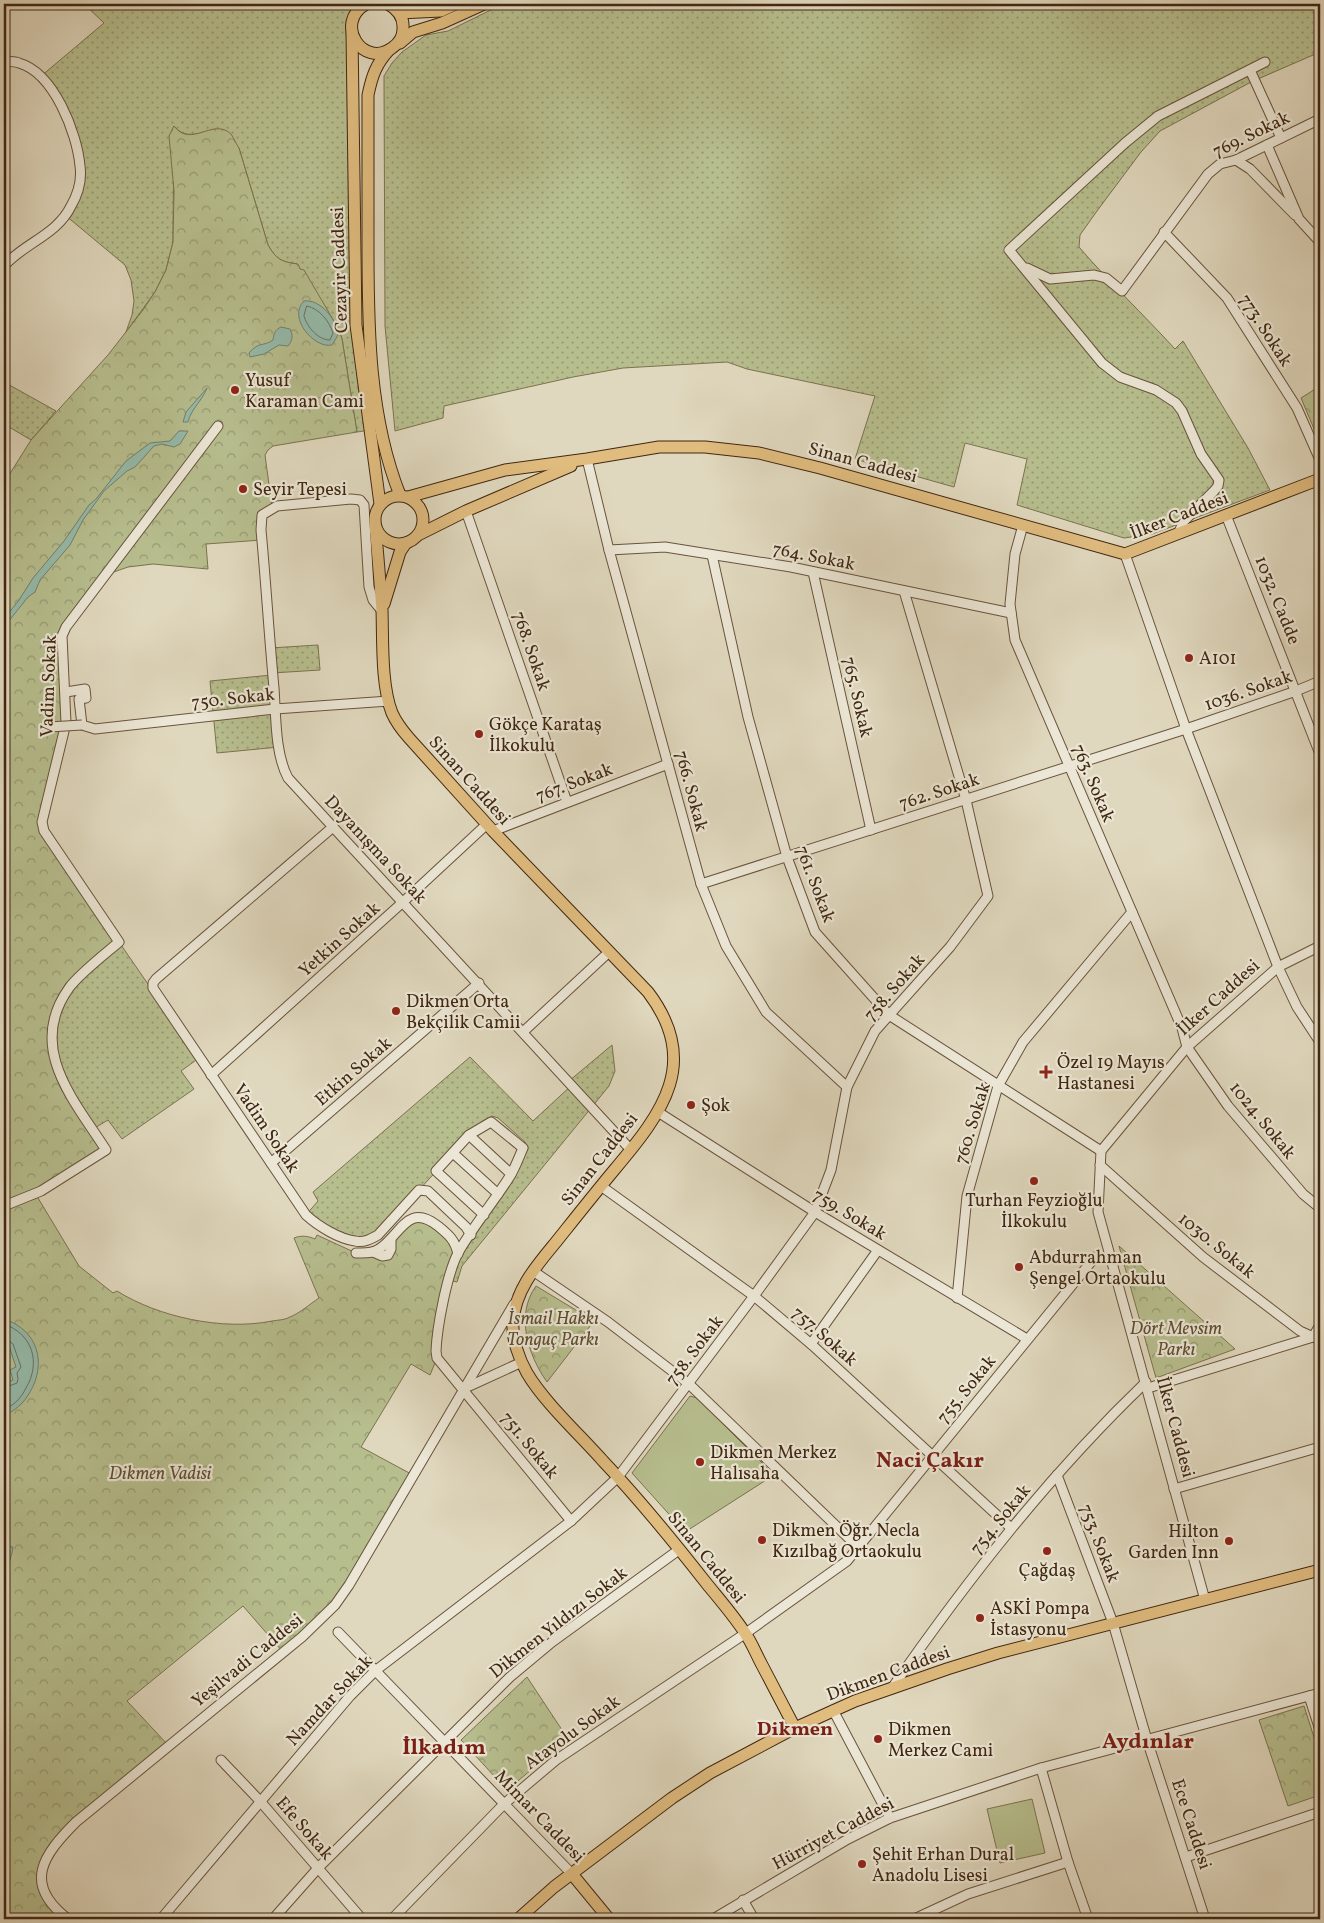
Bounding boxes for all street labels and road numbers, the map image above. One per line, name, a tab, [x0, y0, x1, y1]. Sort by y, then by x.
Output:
street label: 769. Sokak	[1209, 106, 1295, 165]
street label: Cezayir Caddesi	[326, 206, 355, 334]
street label: 773. Sokak	[1232, 290, 1298, 372]
street label: Sinan Caddesi	[805, 437, 920, 490]
street label: İlker Caddesi	[1127, 486, 1232, 547]
street label: 764. Sokak	[770, 537, 857, 578]
street label: 1032. Cadde	[1247, 552, 1306, 649]
street label: 768. Sokak	[505, 608, 556, 695]
street label: Vadim Sokak	[35, 634, 64, 738]
street label: 765. Sokak	[835, 654, 878, 740]
street label: 1036. Sokak	[1201, 665, 1296, 718]
street label: 750. Sokak	[190, 683, 276, 716]
street label: Sinan Caddesi	[422, 731, 516, 831]
street label: 763. Sokak	[1065, 741, 1120, 827]
street label: 766. Sokak	[668, 748, 713, 835]
street label: 767. Sokak	[532, 757, 617, 810]
street label: 762. Sokak	[896, 768, 983, 817]
street label: Dayanışma Sokak	[318, 790, 432, 910]
street label: 761. Sokak	[788, 842, 841, 927]
street label: Yetkin Sokak	[294, 897, 386, 984]
street label: 758. Sokak	[859, 949, 932, 1027]
street label: İlker Caddesi	[1172, 954, 1266, 1042]
street label: Etkin Sokak	[310, 1032, 398, 1113]
street label: 1024. Sokak	[1223, 1077, 1301, 1165]
street label: Vadim Sokak	[227, 1079, 305, 1179]
street label: 760. Sokak	[949, 1079, 998, 1167]
street label: Sinan Caddesi	[556, 1108, 645, 1212]
street label: 759. Sokak	[808, 1183, 891, 1247]
street label: 1030. Sokak	[1172, 1207, 1260, 1285]
street label: 757. Sokak	[786, 1301, 863, 1373]
street label: 758. Sokak	[660, 1310, 730, 1391]
street label: 755. Sokak	[932, 1350, 1003, 1430]
street label: İlker Caddesi	[1149, 1374, 1200, 1481]
street label: 751. Sokak	[494, 1407, 564, 1485]
street label: 754. Sokak	[965, 1479, 1037, 1560]
street label: 753. Sokak	[1072, 1501, 1125, 1587]
street label: Sinan Caddesi	[661, 1507, 751, 1609]
street label: Dikmen Yıldızı Sokak	[485, 1561, 633, 1685]
street label: Yeşilvadi Caddesi	[187, 1608, 309, 1714]
street label: Dikmen Caddesi	[823, 1640, 954, 1708]
street label: Namdar Sokak	[281, 1650, 379, 1752]
street label: Atayolu Sokak	[520, 1690, 626, 1777]
street label: Mimar Caddesi	[488, 1765, 590, 1869]
street label: Ece Caddesi	[1164, 1776, 1217, 1873]
street label: Efe Sokak	[269, 1792, 339, 1866]
street label: Hürriyet Caddesi	[768, 1792, 899, 1877]

